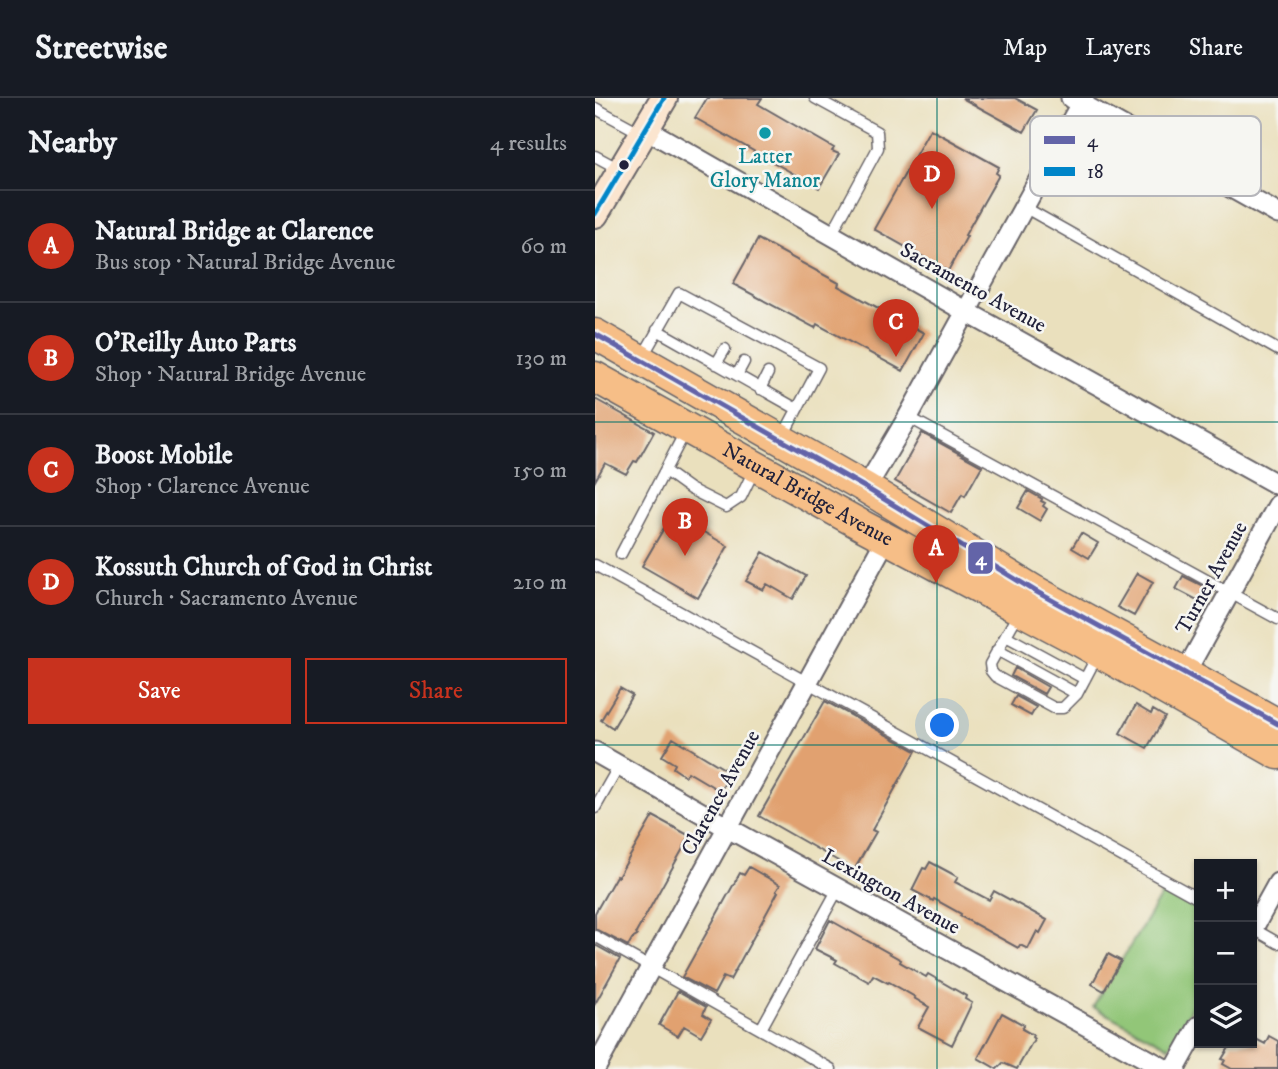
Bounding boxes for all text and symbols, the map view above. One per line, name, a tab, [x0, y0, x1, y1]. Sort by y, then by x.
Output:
text: Streetwise	[35, 28, 167, 69]
text: Map	[1003, 33, 1047, 63]
text: Layers	[1085, 33, 1151, 63]
text: Share	[1189, 33, 1243, 63]
legend	[1030, 116, 1261, 196]
text: Nearby	[28, 125, 117, 162]
marker: Latter Glory Manor	[757, 125, 773, 141]
text: 4 results	[490, 129, 567, 158]
text: 4	[1087, 130, 1099, 153]
place label: Latter Glory Manor	[710, 144, 820, 194]
pin: D	[909, 151, 955, 209]
unlabelled marker	[617, 158, 631, 172]
text: 18	[1087, 161, 1104, 184]
text: Natural Bridge at Clarence	[95, 215, 373, 248]
text: A	[44, 232, 58, 261]
text: 60 m	[520, 232, 567, 261]
street label: Sacramento Avenue	[895, 237, 1051, 339]
text: Bus stop · Natural Bridge Avenue	[95, 248, 396, 277]
pin: C	[873, 299, 919, 357]
text: O'Reilly Auto Parts	[95, 327, 296, 360]
text: B	[44, 344, 58, 373]
text: 130 m	[515, 344, 567, 373]
text: Shop · Natural Bridge Avenue	[95, 360, 366, 389]
street label: Natural Bridge Avenue	[718, 437, 898, 553]
text: Boost Mobile	[95, 439, 233, 472]
text: C	[43, 456, 59, 485]
text: 150 m	[513, 456, 567, 485]
text: Shop · Clarence Avenue	[95, 472, 310, 501]
pin: B	[662, 498, 708, 556]
street label: Turner Avenue	[1170, 517, 1254, 639]
pin: A	[913, 525, 959, 583]
line badge: 4	[967, 541, 994, 575]
text: 4	[976, 548, 988, 571]
text: Kossuth Church of God in Christ	[95, 551, 432, 584]
text: D	[42, 568, 60, 597]
text: 210 m	[513, 568, 567, 597]
text: Church · Sacramento Avenue	[95, 584, 358, 613]
button: Save	[28, 658, 291, 724]
button: Share	[305, 658, 567, 724]
your location	[925, 708, 959, 742]
street label: Clarence Avenue	[676, 725, 766, 860]
street label: Lexington Avenue	[817, 843, 965, 941]
map controls	[1194, 859, 1257, 1048]
button: +	[1194, 859, 1257, 922]
button: −	[1194, 922, 1257, 985]
button: layers	[1194, 985, 1257, 1048]

